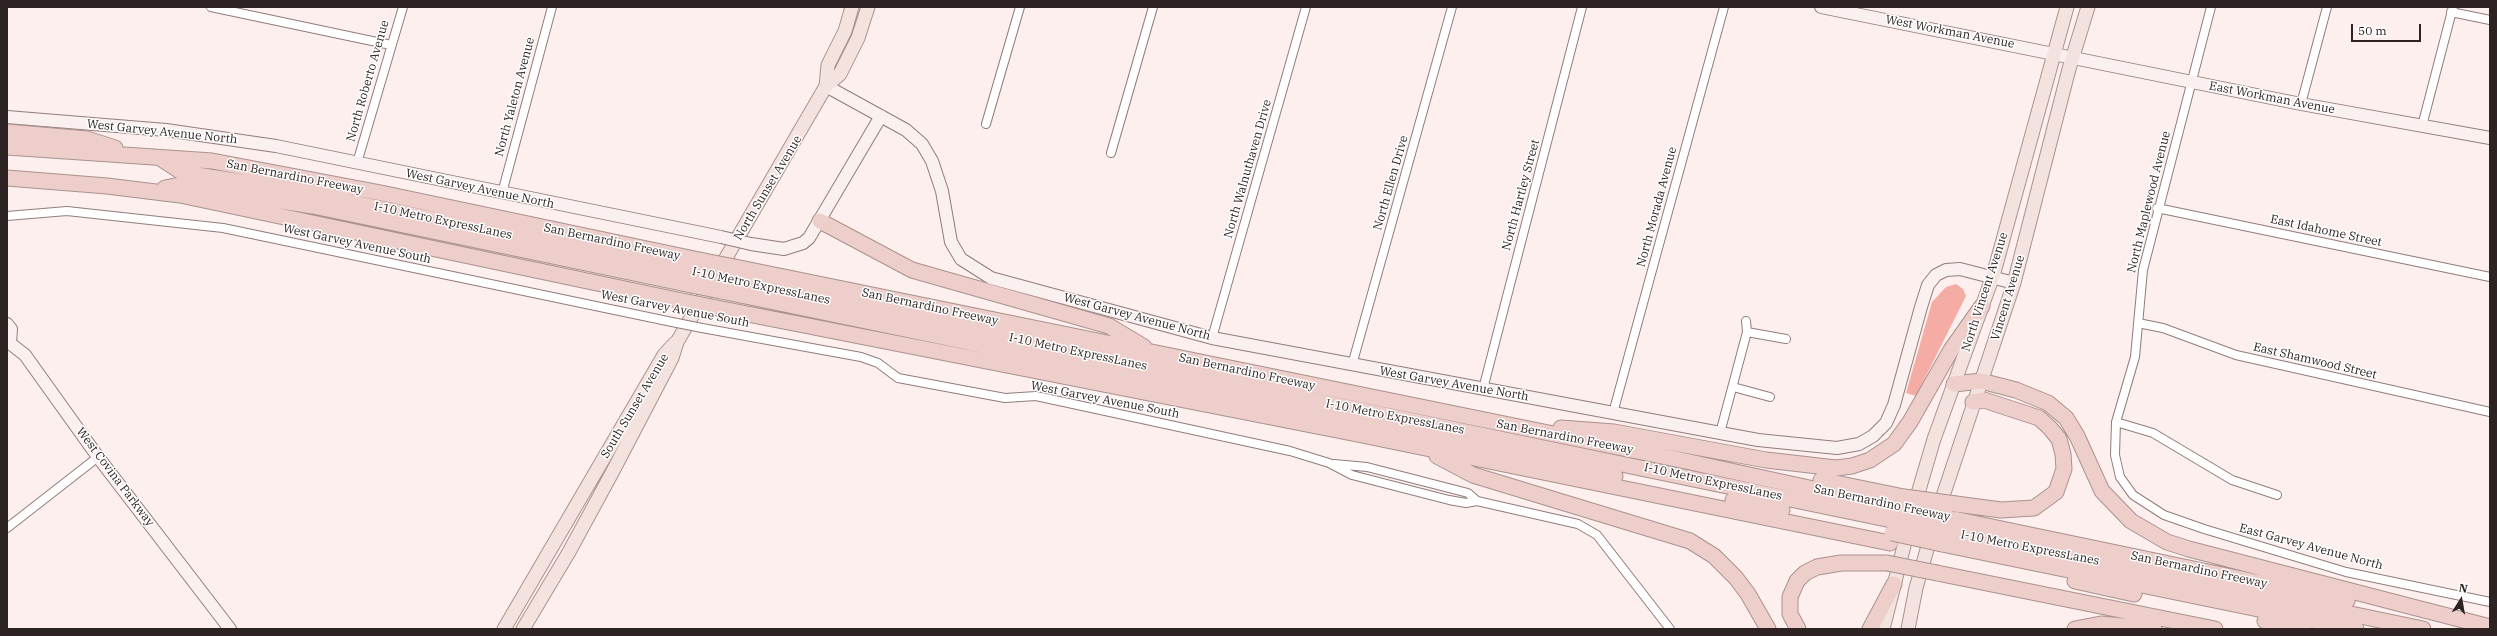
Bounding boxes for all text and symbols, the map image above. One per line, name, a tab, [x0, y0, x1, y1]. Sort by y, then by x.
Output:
street label: West Workman Avenue	[1884, 12, 2016, 52]
scale bar	[2353, 16, 2423, 42]
street label: North Roberto Avenue	[344, 19, 392, 143]
text: 50 m	[2358, 23, 2387, 38]
street label: North Yaleton Avenue	[492, 36, 538, 158]
street label: East Workman Avenue	[2208, 79, 2336, 117]
street label: North Walnuthaven Drive	[1221, 98, 1275, 240]
street label: West Garvey Avenue North	[86, 117, 238, 147]
street label: North Maplewood Avenue	[2124, 130, 2174, 274]
street label: North Sunset Avenue	[731, 133, 805, 243]
street label: North Ellen Drive	[1371, 134, 1411, 232]
street label: North Hartley Street	[1499, 138, 1543, 252]
street label: North Morada Avenue	[1634, 145, 1680, 269]
street label: San Bernardino Freeway	[225, 157, 365, 197]
street label: West Garvey Avenue North	[404, 166, 556, 212]
street label: I-10 Metro ExpressLanes	[373, 199, 513, 243]
street label: East Idahome Street	[2269, 212, 2383, 250]
street label: San Bernardino Freeway	[542, 220, 682, 264]
street label: West Garvey Avenue South	[282, 221, 432, 267]
street label: North Vincent Avenue	[1959, 231, 2011, 353]
street label: Vincent Avenue	[1988, 254, 2028, 342]
street label: I-10 Metro ExpressLanes	[691, 264, 831, 308]
street label: San Bernardino Freeway	[860, 285, 1000, 329]
street label: West Garvey Avenue South	[599, 288, 751, 330]
street label: West Garvey Avenue North	[1062, 290, 1212, 344]
street label: I-10 Metro ExpressLanes	[1008, 330, 1148, 374]
street label: East Shamwood Street	[2252, 340, 2378, 382]
street label: San Bernardino Freeway	[1177, 350, 1317, 394]
street label: South Sunset Avenue	[598, 351, 672, 461]
street label: West Garvey Avenue North	[1378, 364, 1530, 404]
street label: West Garvey Avenue South	[1029, 379, 1181, 421]
street label: I-10 Metro ExpressLanes	[1324, 396, 1466, 438]
street label: San Bernardino Freeway	[1495, 417, 1635, 457]
street label: West Covina Parkway	[73, 425, 157, 529]
street label: I-10 Metro ExpressLanes	[1643, 460, 1783, 504]
street label: San Bernardino Freeway	[1812, 481, 1952, 525]
street label: East Garvey Avenue North	[2238, 521, 2384, 573]
street label: I-10 Metro ExpressLanes	[1959, 527, 2101, 569]
street label: San Bernardino Freeway	[2129, 548, 2269, 592]
north arrow	[2441, 580, 2481, 620]
text: N	[2458, 581, 2469, 596]

